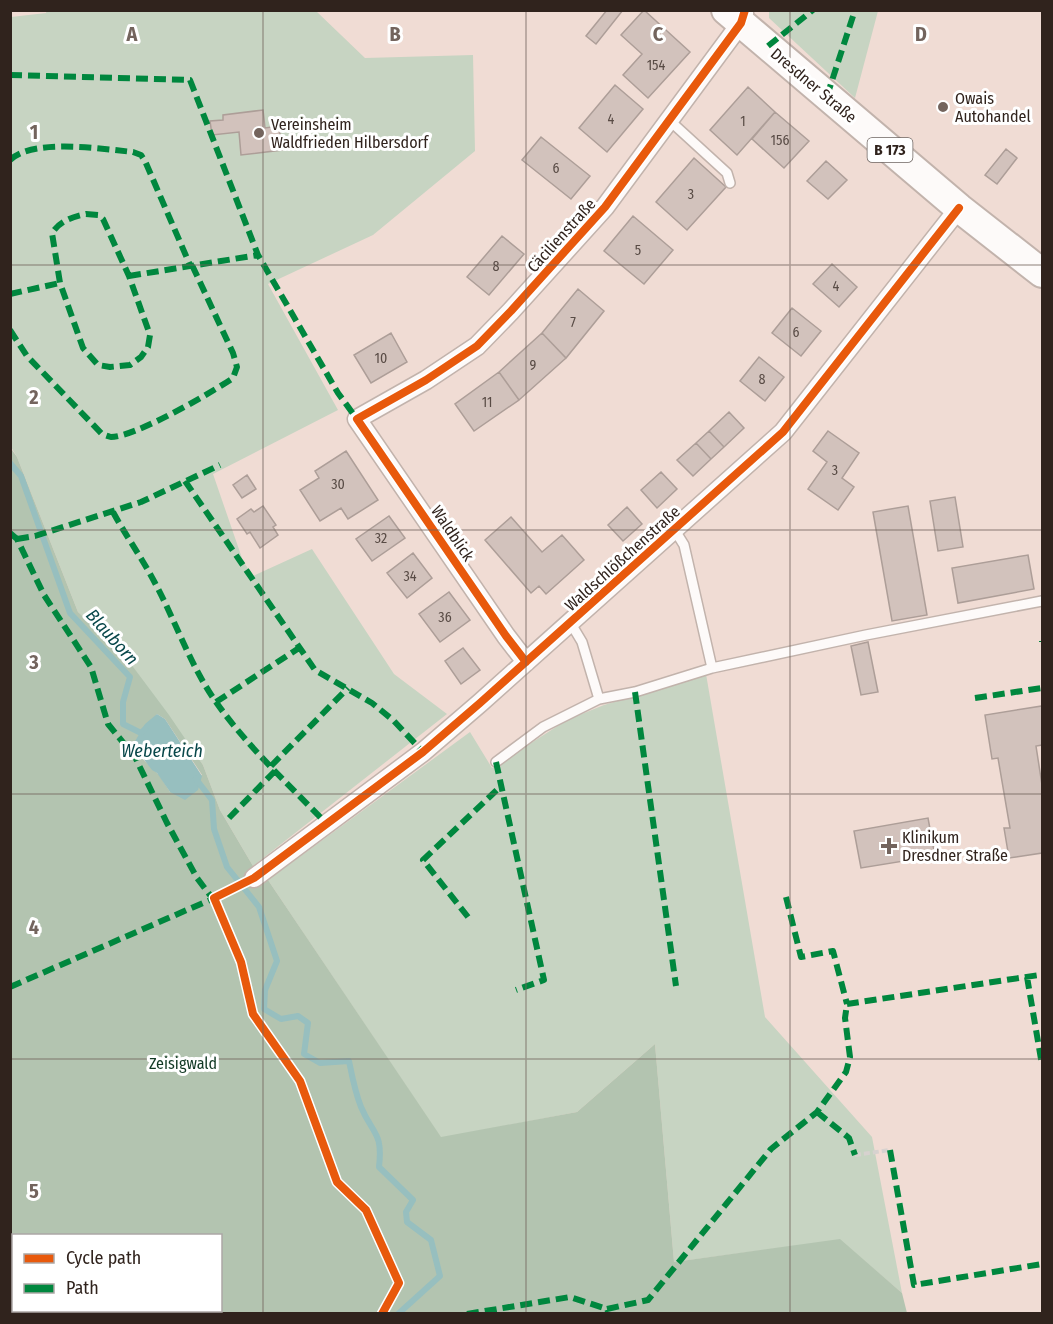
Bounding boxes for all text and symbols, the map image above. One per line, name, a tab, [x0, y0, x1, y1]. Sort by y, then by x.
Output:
text: A	[126, 22, 139, 46]
text: B	[389, 22, 401, 46]
text: C	[653, 22, 664, 46]
text: D	[915, 22, 927, 46]
street label: Dresdner Straße	[767, 44, 860, 127]
house number: 154	[647, 57, 666, 74]
place label: Owais Autohandel	[955, 89, 1031, 126]
marker: Owais Autohandel	[936, 100, 950, 114]
house number: 4	[608, 111, 615, 128]
house number: 1	[740, 113, 746, 130]
place label: Vereinsheim Waldfrieden Hilbersdorf	[271, 115, 429, 152]
text: 1	[30, 120, 38, 144]
marker: Vereinsheim Waldfrieden Hilbersdorf	[252, 126, 266, 140]
house number: 156	[771, 132, 789, 149]
road number: B 173	[868, 138, 912, 162]
house number: 6	[553, 160, 560, 177]
house number: 3	[688, 186, 694, 203]
street label: Cäcilienstraße	[523, 194, 600, 276]
house number: 5	[635, 242, 641, 259]
house number: 8	[493, 258, 500, 275]
house number: 4	[833, 278, 840, 295]
house number: 7	[570, 314, 576, 331]
house number: 6	[793, 324, 800, 341]
house number: 10	[375, 350, 387, 367]
house number: 9	[530, 357, 537, 374]
house number: 8	[759, 371, 766, 388]
text: 2	[28, 385, 39, 409]
house number: 11	[482, 394, 492, 411]
house number: 3	[832, 462, 838, 479]
house number: 30	[331, 476, 345, 493]
street label: Waldblick	[427, 502, 478, 565]
street label: Waldschlößchenstraße	[561, 502, 684, 615]
house number: 32	[375, 530, 387, 547]
house number: 34	[403, 568, 417, 585]
water label: Blauborn	[81, 604, 143, 670]
house number: 36	[438, 609, 452, 626]
text: 3	[28, 650, 39, 674]
water label: Weberteich	[121, 740, 203, 762]
place label: Klinikum Dresdner Straße	[902, 828, 1008, 865]
marker: Klinikum Dresdner Straße	[880, 837, 898, 855]
text: 4	[29, 915, 39, 939]
park label: Zeisigwald	[149, 1054, 217, 1073]
text: 5	[29, 1179, 39, 1203]
legend	[12, 1234, 222, 1312]
text: Cycle path	[66, 1247, 141, 1269]
text: Path	[66, 1277, 99, 1299]

